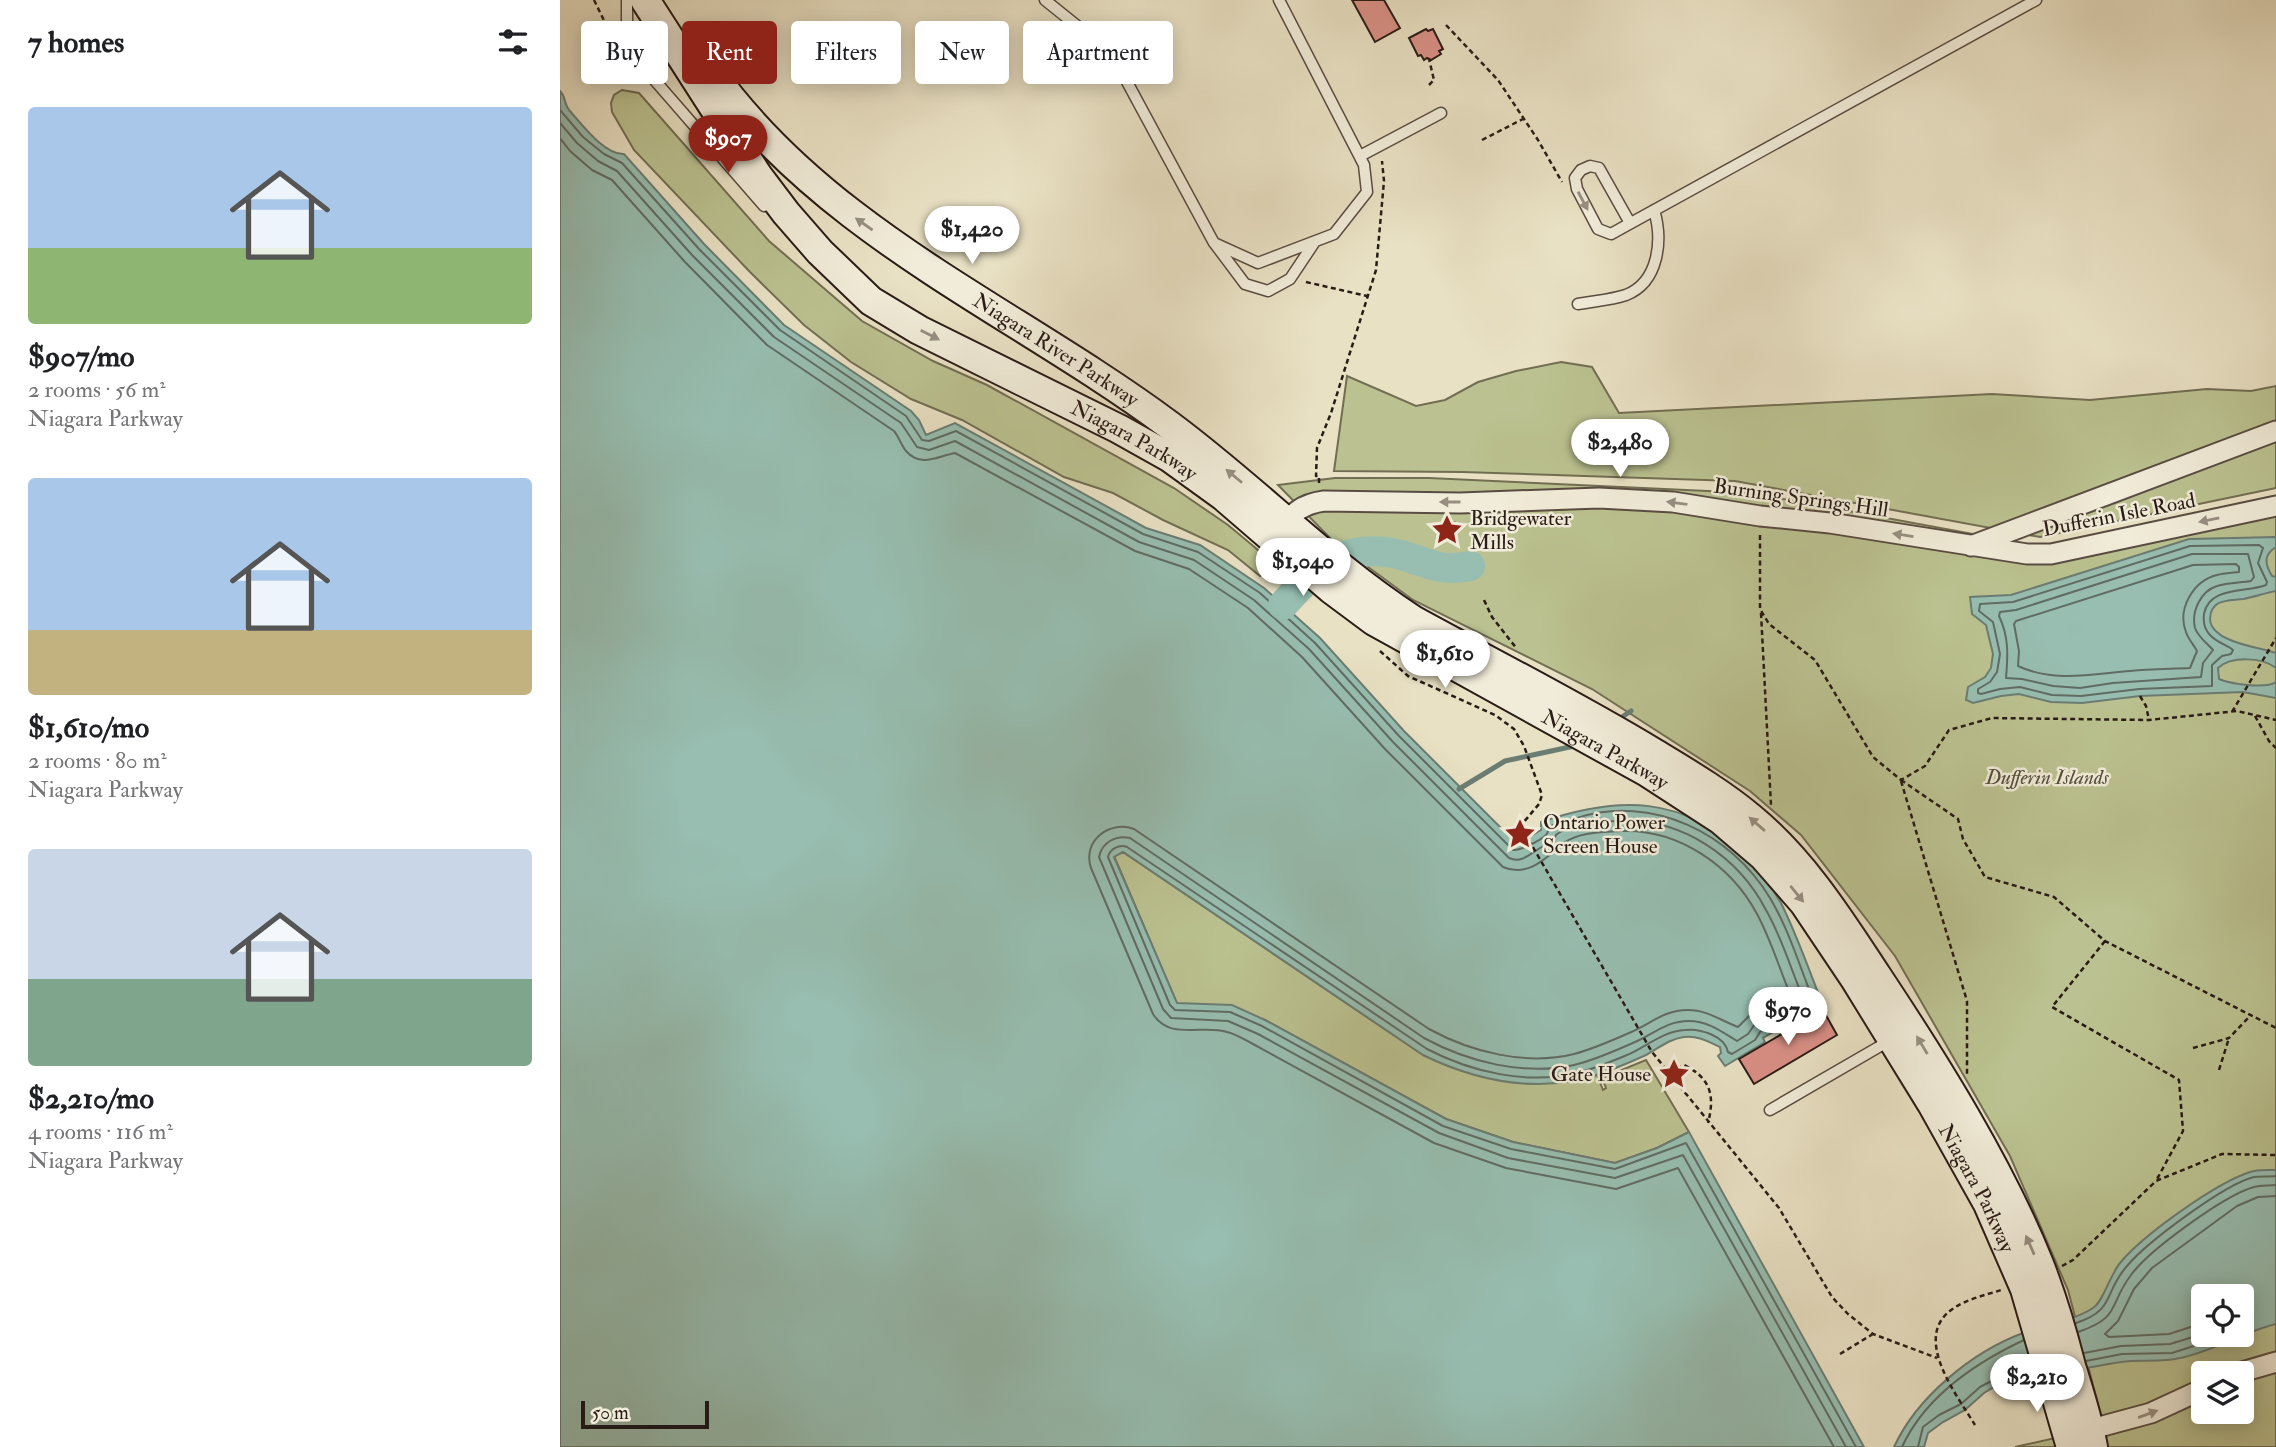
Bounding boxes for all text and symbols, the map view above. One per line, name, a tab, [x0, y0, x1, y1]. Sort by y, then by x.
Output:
chip: Buy	[581, 21, 668, 84]
chip: Rent	[682, 21, 777, 84]
chip: Filters	[791, 21, 901, 84]
chip: New	[915, 21, 1009, 84]
chip: Apartment	[1023, 21, 1173, 84]
icon: filters	[494, 23, 532, 61]
text: 7 homes	[28, 24, 124, 61]
pin: $907	[687, 116, 769, 175]
text: $907	[704, 123, 752, 152]
icon: home	[217, 152, 343, 278]
one-way arrow	[1577, 191, 1589, 211]
pin: $1,420	[915, 206, 1029, 266]
text: $1,420	[940, 214, 1004, 243]
one-way arrow	[855, 217, 873, 231]
street label: Niagara River Parkway	[968, 287, 1145, 413]
one-way arrow	[920, 329, 940, 341]
text: $907/mo	[28, 338, 135, 375]
text: 2 rooms · 56 m²	[28, 375, 166, 404]
street label: Niagara Parkway	[1066, 394, 1204, 487]
text: Niagara Parkway	[28, 404, 183, 433]
pin: $2,480	[1563, 420, 1677, 479]
text: $2,480	[1587, 427, 1653, 456]
one-way arrow	[1225, 469, 1243, 484]
street label: Burning Springs Hill	[1712, 472, 1891, 524]
street label: Dufferin Isle Road	[2040, 487, 2198, 543]
one-way arrow	[1439, 497, 1461, 508]
one-way arrow	[1666, 498, 1688, 509]
place label: Bridgewater Mills	[1470, 505, 1572, 556]
place icon: Bridgewater Mills	[1430, 513, 1464, 547]
one-way arrow	[2198, 515, 2220, 526]
icon: home	[217, 523, 343, 649]
one-way arrow	[1891, 529, 1913, 540]
pin: $1,040	[1246, 538, 1360, 598]
text: $1,040	[1272, 546, 1334, 575]
pin: $1,610	[1388, 630, 1502, 690]
text: $1,610	[1416, 638, 1474, 667]
street label: Niagara Parkway	[1537, 703, 1675, 796]
text: $1,610/mo	[28, 709, 149, 746]
text: 2 rooms · 80 m²	[28, 746, 167, 775]
park label: Dufferin Islands	[1984, 764, 2110, 791]
text: Niagara Parkway	[28, 775, 183, 804]
place label: Ontario Power Screen House	[1543, 809, 1665, 860]
place icon: Ontario Power Screen House	[1503, 817, 1537, 851]
one-way arrow	[1749, 817, 1766, 832]
one-way arrow	[1789, 885, 1804, 903]
icon: home	[217, 894, 343, 1020]
pin: $970	[1747, 988, 1829, 1047]
text: $970	[1764, 995, 1812, 1024]
one-way arrow	[1915, 1035, 1928, 1054]
place icon: Gate House	[1657, 1057, 1691, 1091]
place label: Gate House	[1551, 1061, 1651, 1088]
text: $2,210/mo	[28, 1080, 154, 1117]
text: 4 rooms · 116 m²	[28, 1117, 173, 1146]
street label: Niagara Parkway	[1932, 1119, 2021, 1257]
text: Niagara Parkway	[28, 1146, 183, 1175]
one-way arrow	[2024, 1234, 2035, 1255]
map controls	[2191, 1284, 2254, 1424]
button: locate	[2191, 1284, 2254, 1347]
pin: $2,210	[1980, 1354, 2094, 1414]
button: layers	[2191, 1361, 2254, 1424]
text: $2,210	[2006, 1362, 2068, 1391]
scale bar	[581, 1398, 709, 1430]
text: 50 m	[592, 1401, 629, 1425]
one-way arrow	[2137, 1408, 2158, 1419]

